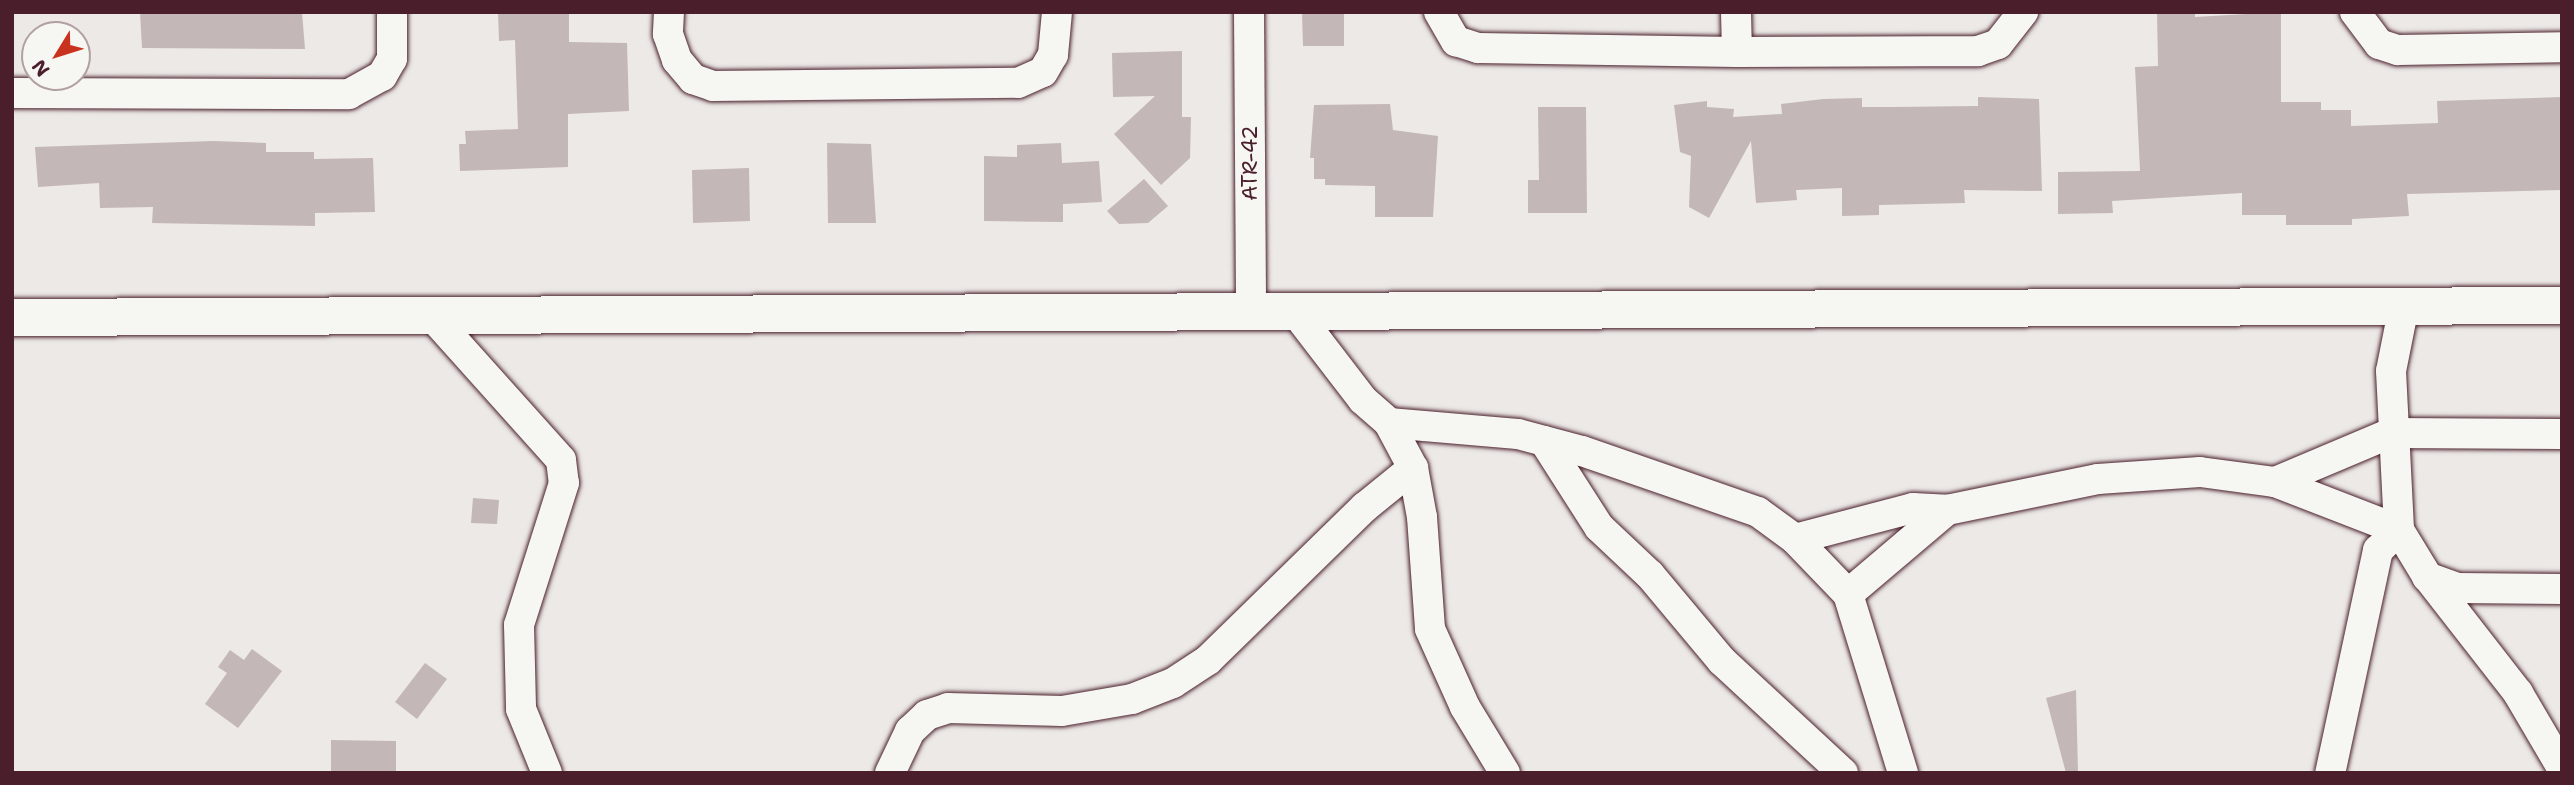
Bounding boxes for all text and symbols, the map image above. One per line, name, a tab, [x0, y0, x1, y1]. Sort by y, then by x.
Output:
north arrow	[21, 21, 91, 91]
text: N	[26, 54, 55, 82]
street label: ATR-42	[1237, 125, 1263, 201]

